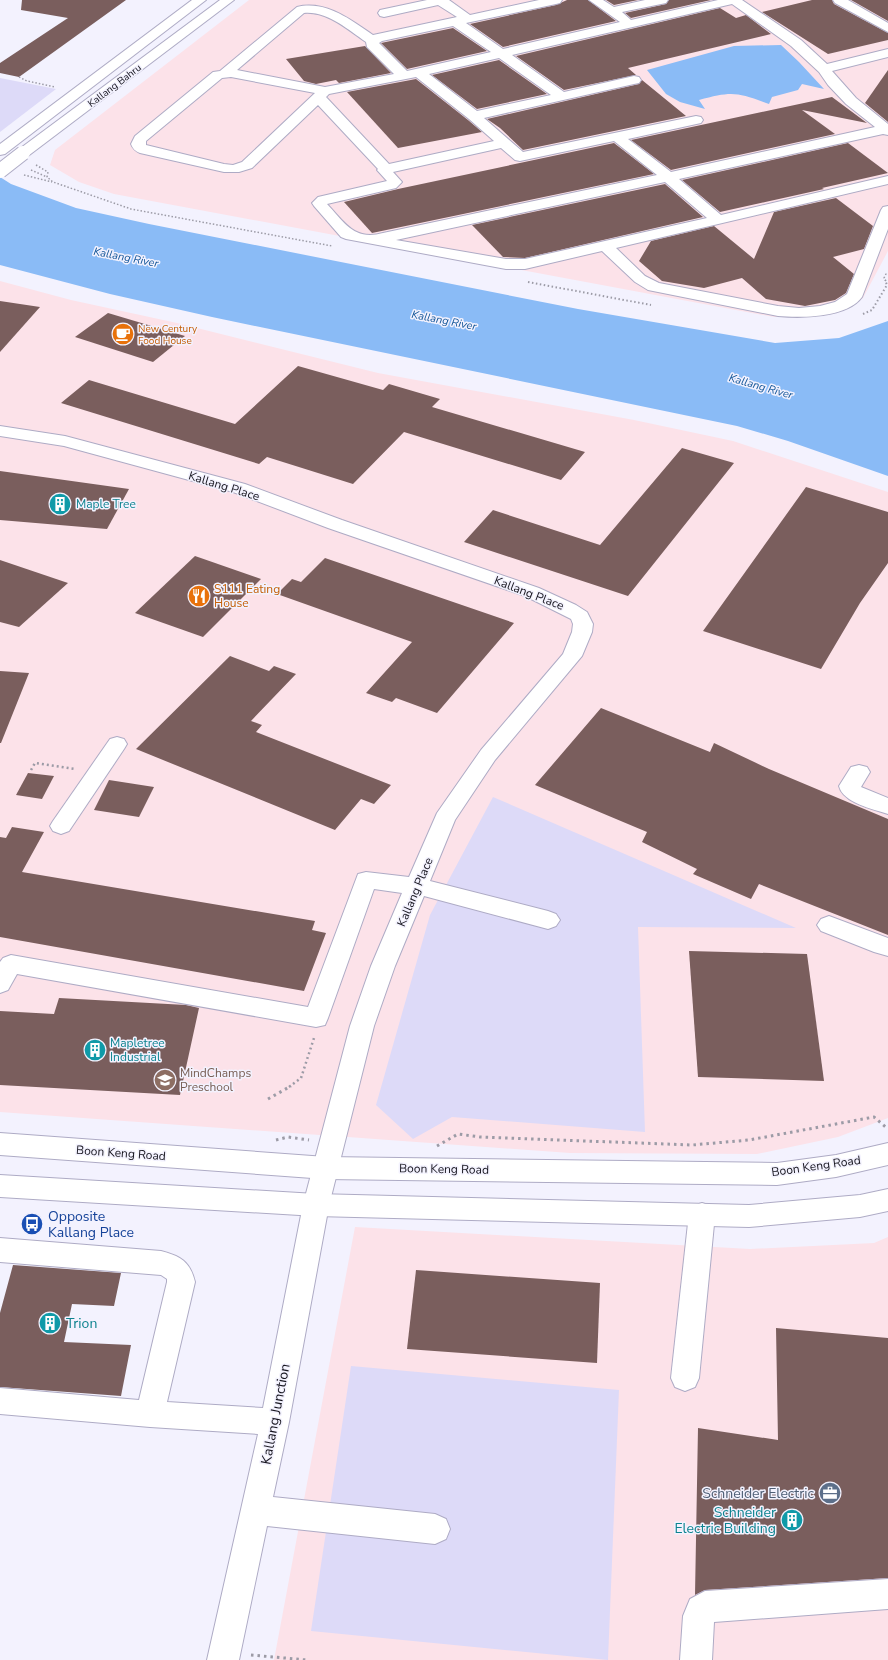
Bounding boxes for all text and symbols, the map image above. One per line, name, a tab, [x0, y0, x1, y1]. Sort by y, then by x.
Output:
street label: Kallang Bahru	[85, 61, 144, 111]
water label: Kallang River	[92, 244, 161, 271]
water label: Kallang River	[410, 307, 479, 334]
cafe icon: New Century Food House	[110, 321, 136, 347]
place label: New Century Food House	[138, 322, 198, 348]
water label: Kallang River	[727, 370, 796, 403]
street label: Kallang Place	[186, 468, 262, 504]
building icon: Maple Tree	[47, 491, 73, 517]
place label: Maple Tree	[76, 496, 136, 512]
street label: Kallang Place	[492, 572, 566, 614]
place label: S111 Eating House	[214, 581, 280, 611]
restaurant icon: S111 Eating House	[186, 583, 212, 609]
street label: Kallang Place	[393, 855, 437, 929]
place label: Mapletree Industrial	[110, 1035, 165, 1065]
building icon: Mapletree Industrial	[82, 1037, 108, 1063]
place label: MindChamps Preschool	[180, 1065, 251, 1095]
school or university icon: MindChamps Preschool	[152, 1067, 178, 1093]
street label: Boon Keng Road	[76, 1142, 166, 1164]
street label: Boon Keng Road	[770, 1152, 862, 1180]
street label: Boon Keng Road	[399, 1160, 489, 1178]
place label: Opposite Kallang Place	[48, 1207, 134, 1242]
bus stop icon: Opposite Kallang Place	[19, 1211, 45, 1237]
building icon: Trion	[37, 1310, 63, 1336]
place label: Trion	[66, 1314, 97, 1333]
street label: Kallang Junction	[256, 1362, 295, 1466]
office icon: Schneider Electric	[817, 1480, 843, 1506]
place label: Schneider Electric	[702, 1484, 815, 1503]
place label: Schneider Electric Building	[674, 1503, 776, 1538]
building icon: Schneider Electric Building	[779, 1507, 805, 1533]

